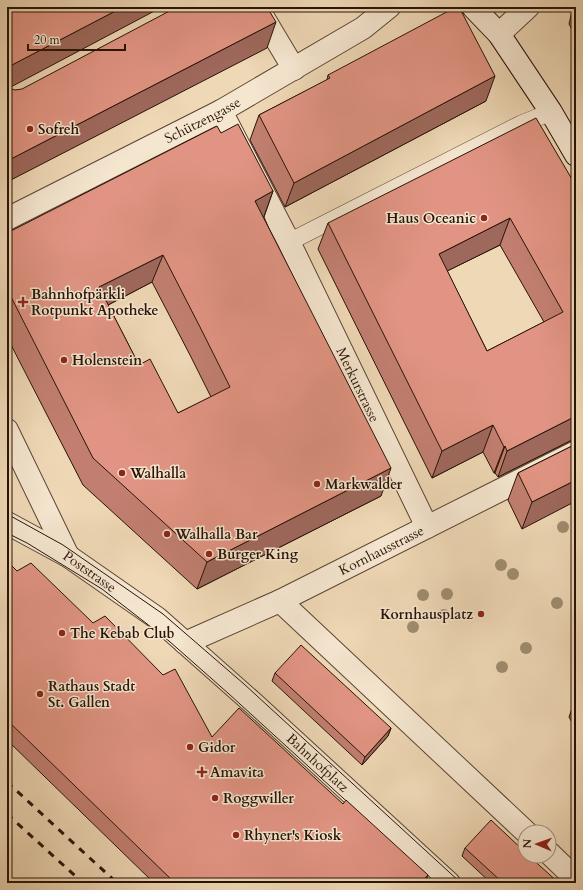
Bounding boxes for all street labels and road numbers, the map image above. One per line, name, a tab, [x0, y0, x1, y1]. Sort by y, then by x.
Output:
street label: Schützengasse	[161, 93, 244, 148]
street label: Merkurstrasse	[331, 344, 384, 425]
street label: Kornhausstrasse	[335, 521, 427, 580]
street label: Poststrasse	[59, 546, 120, 597]
street label: Bahnhofplatz	[282, 729, 353, 797]

